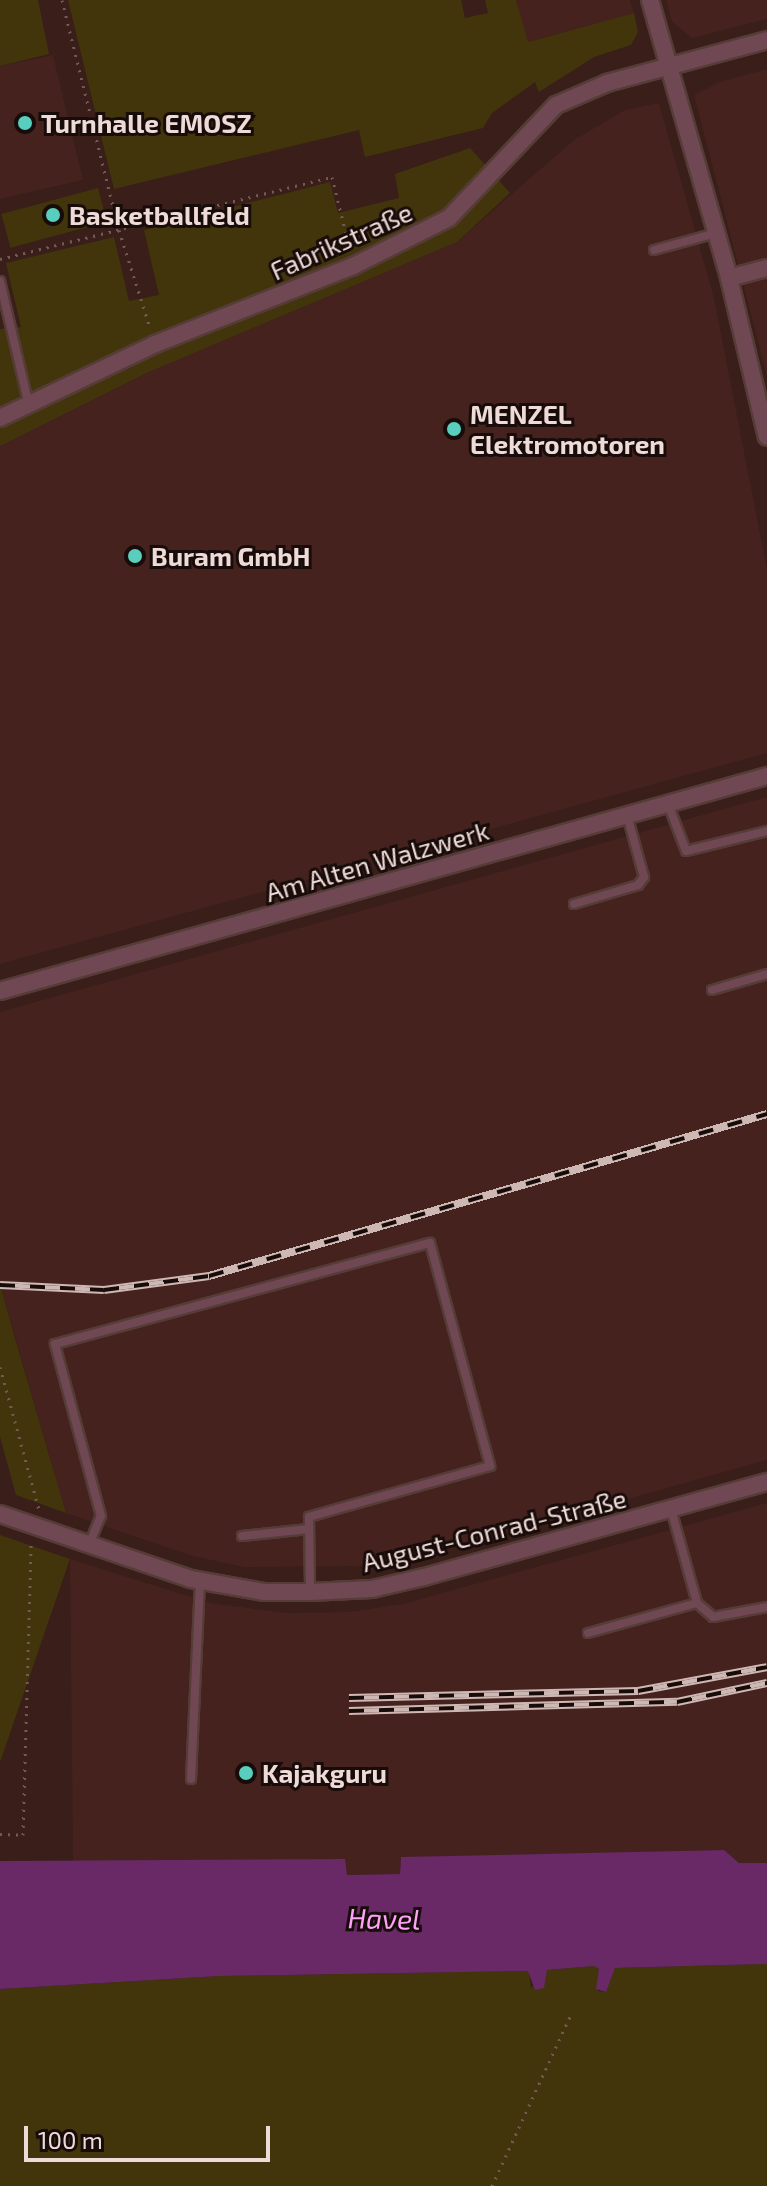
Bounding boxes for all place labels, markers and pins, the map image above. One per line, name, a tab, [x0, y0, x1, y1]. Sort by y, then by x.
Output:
place label: Turnhalle EMOSZ	[41, 107, 252, 139]
marker: Turnhalle EMOSZ	[16, 114, 34, 132]
place label: Basketballfeld	[69, 199, 250, 231]
marker: Basketballfeld	[44, 206, 62, 224]
place label: MENZEL Elektromotoren	[470, 398, 665, 460]
marker: MENZEL Elektromotoren	[445, 420, 463, 438]
place label: Buram GmbH	[151, 540, 311, 572]
marker: Buram GmbH	[126, 547, 144, 565]
place label: Kajakguru	[262, 1757, 387, 1789]
marker: Kajakguru	[237, 1764, 255, 1782]

